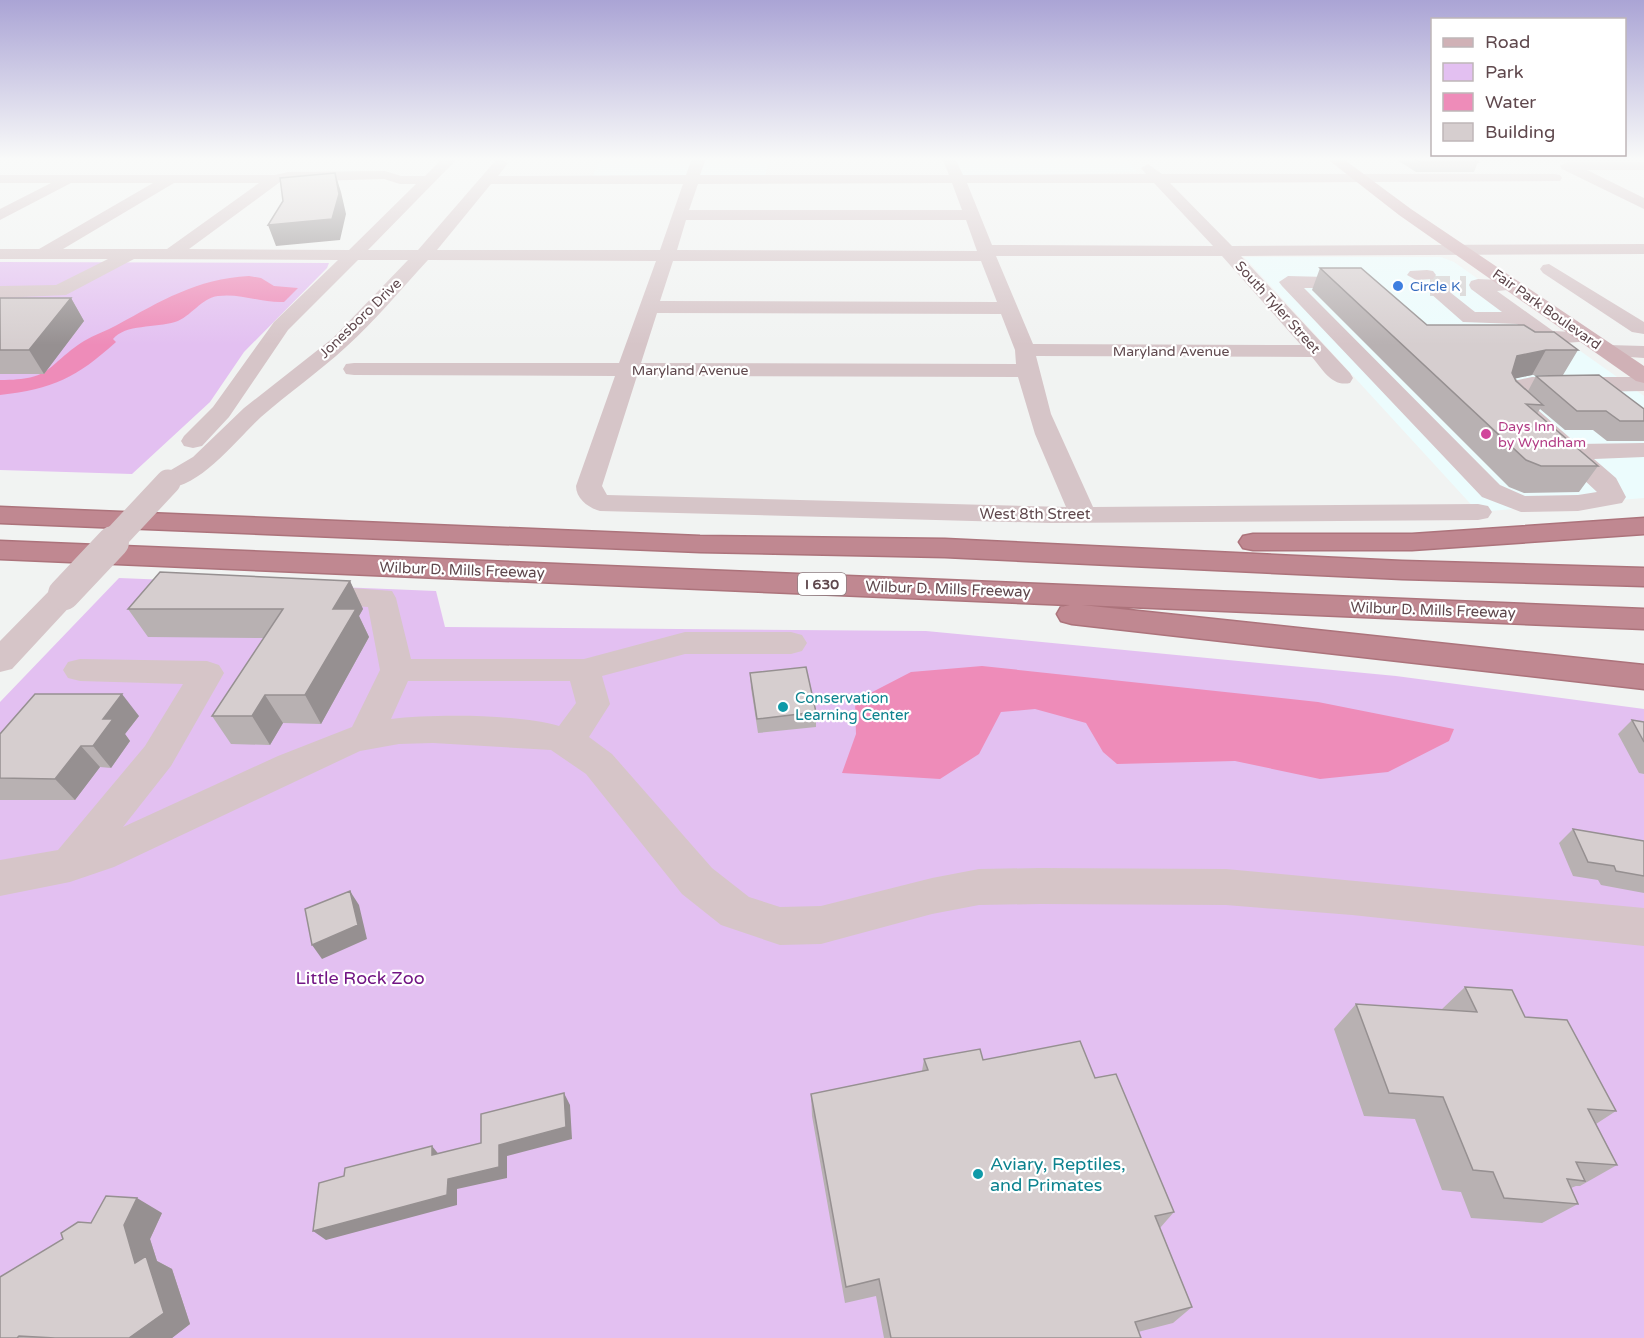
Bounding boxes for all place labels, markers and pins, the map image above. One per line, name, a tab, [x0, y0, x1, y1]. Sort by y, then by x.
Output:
place label: Circle K	[1410, 278, 1460, 295]
marker: Circle K	[1391, 279, 1405, 293]
place label: Days Inn by Wyndham	[1498, 418, 1586, 451]
marker: Days Inn by Wyndham	[1479, 427, 1493, 441]
place label: Conservation Learning Center	[795, 689, 909, 724]
marker: Conservation Learning Center	[776, 700, 790, 714]
place label: Aviary, Reptiles, and Primates	[990, 1153, 1126, 1196]
marker: Aviary, Reptiles, and Primates	[971, 1167, 985, 1181]

